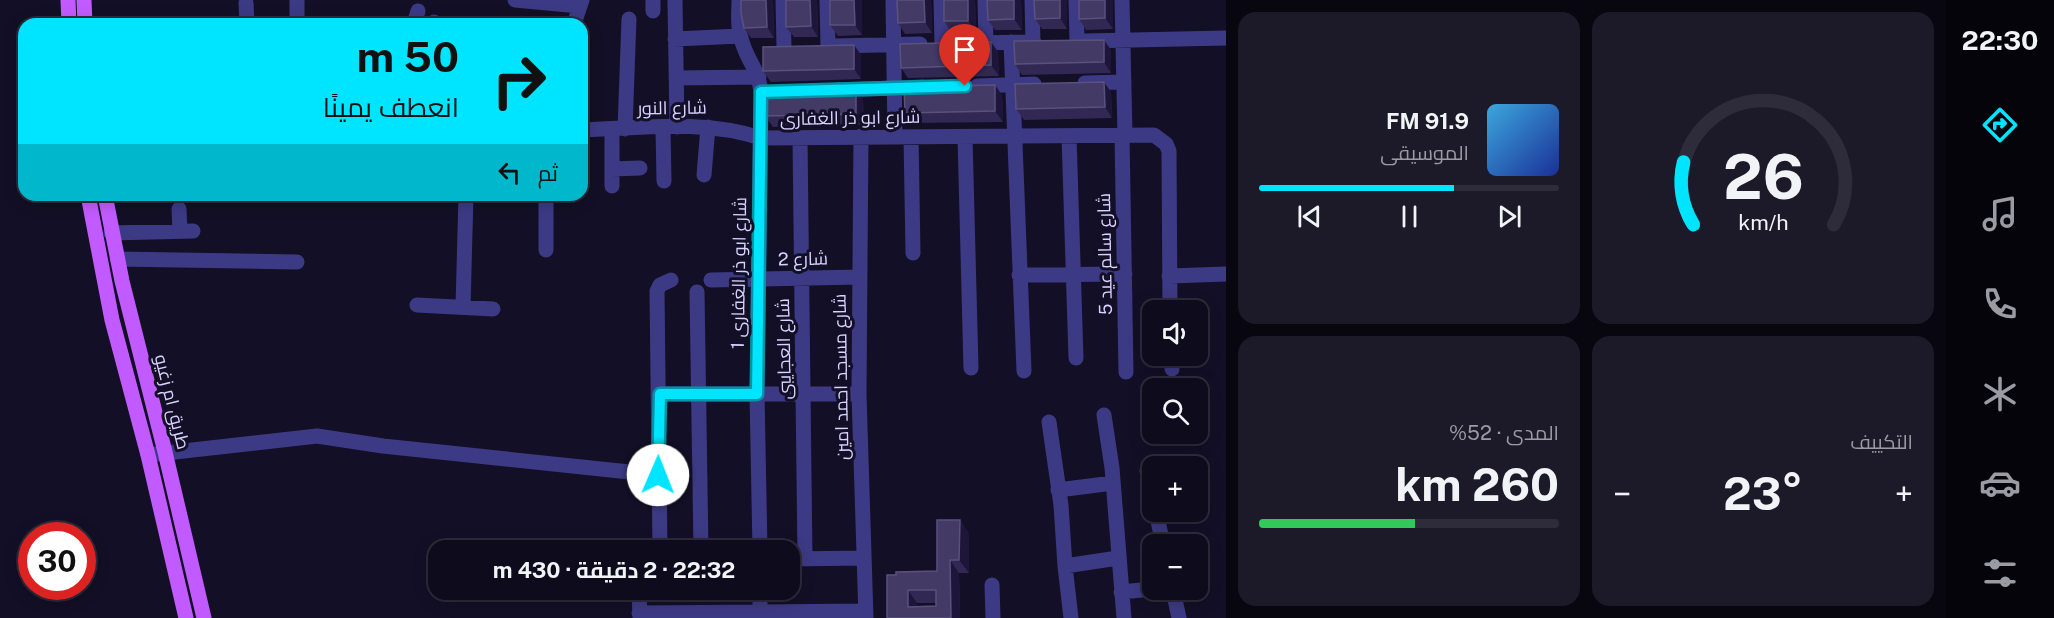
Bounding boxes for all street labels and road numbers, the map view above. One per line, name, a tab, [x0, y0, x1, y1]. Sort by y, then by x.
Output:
street label: شارع النور	[636, 96, 707, 121]
street label: شارع ابو ذر الغفارى	[780, 106, 920, 131]
street label: شارع سالم عيد 5	[1093, 193, 1118, 315]
street label: شارع ابو ذر الغفارى 1	[727, 197, 752, 349]
street label: شارع 2	[778, 248, 828, 271]
street label: شارع مسجد احمد امين	[829, 294, 854, 460]
street label: شارع العجايبى	[772, 298, 797, 400]
street label: طريق ام زغيو	[149, 352, 194, 452]

